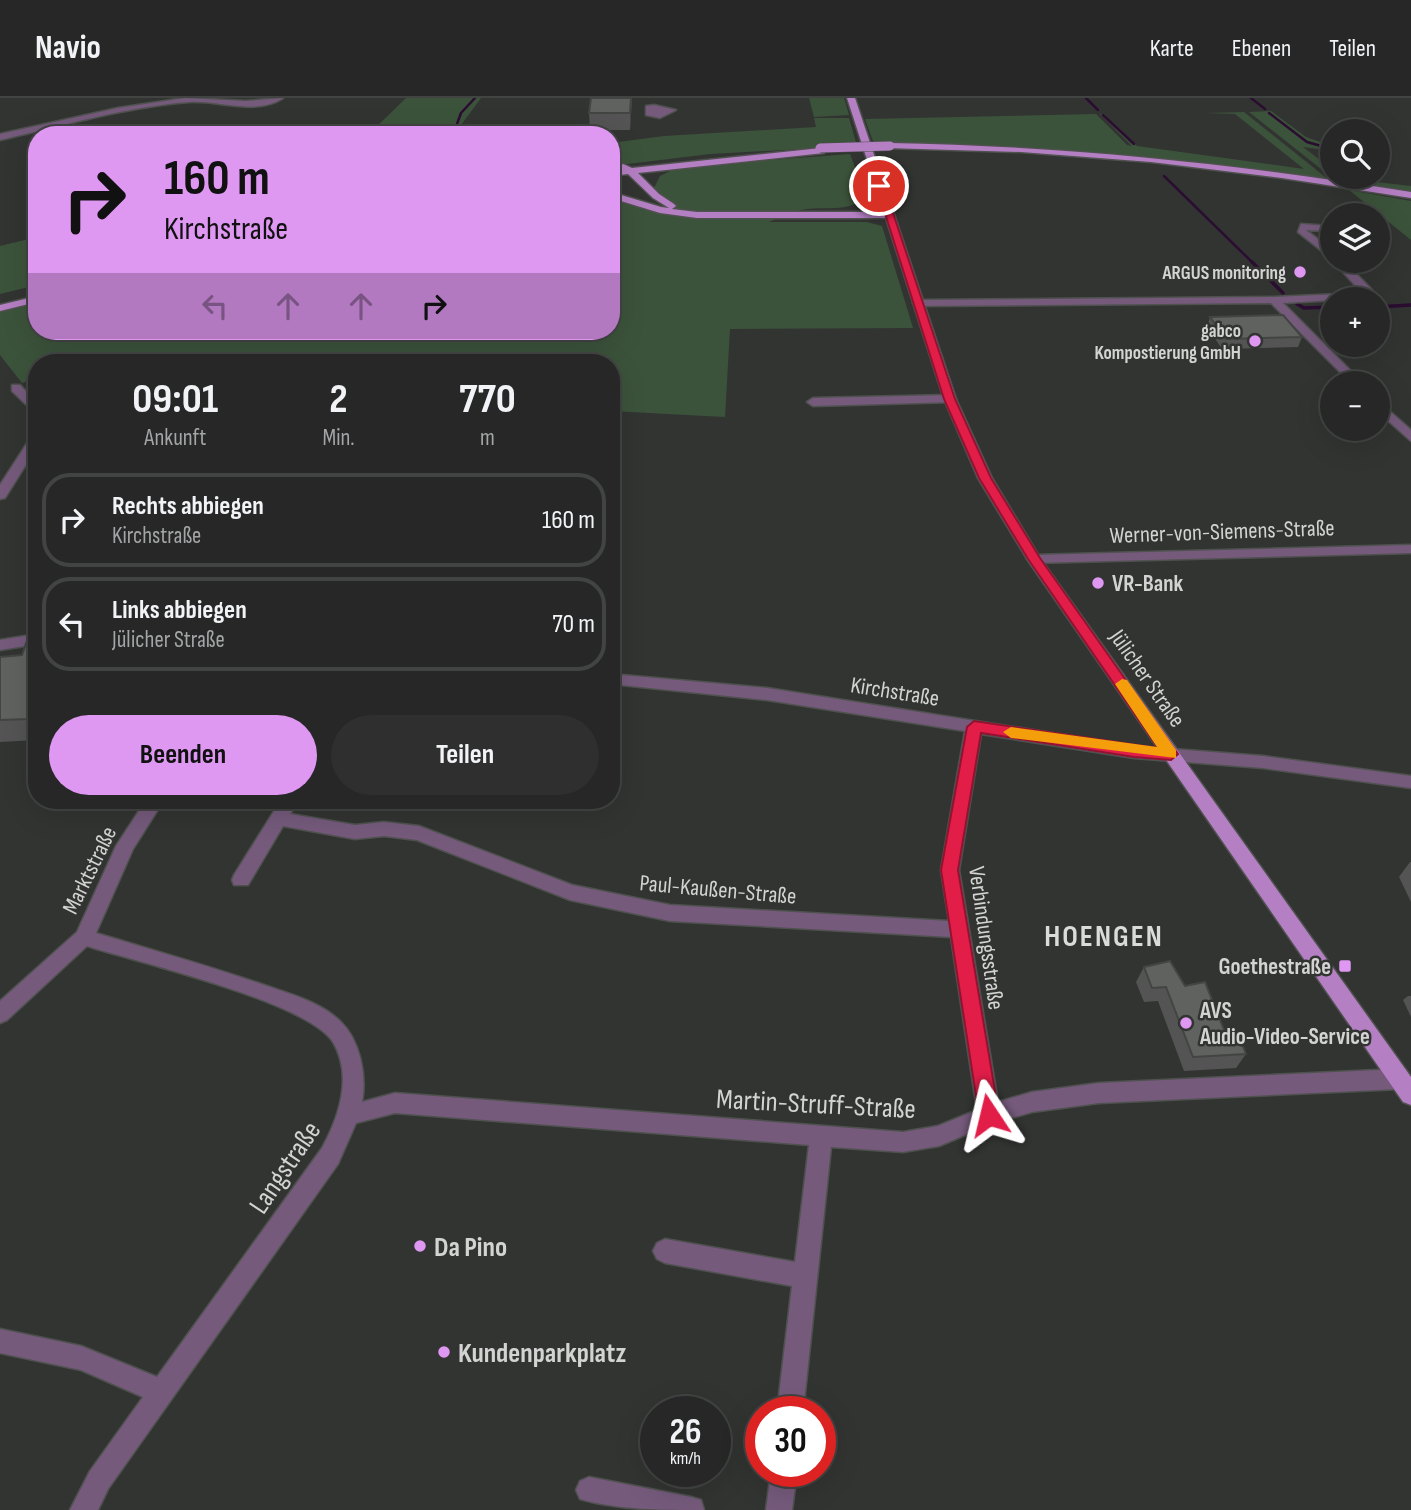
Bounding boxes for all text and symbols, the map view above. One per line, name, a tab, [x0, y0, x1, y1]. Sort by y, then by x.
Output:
text: Navio	[35, 28, 101, 68]
text: Karte	[1150, 34, 1194, 63]
text: Ebenen	[1232, 34, 1291, 63]
text: Teilen	[1329, 34, 1376, 63]
map controls	[1320, 119, 1390, 441]
button: search	[1320, 119, 1390, 189]
text: 160 m	[164, 150, 270, 209]
icon: right	[49, 154, 140, 245]
pin	[849, 156, 909, 216]
icon: arrive	[860, 167, 898, 205]
button: layers	[1320, 203, 1390, 273]
text: Kirchstraße	[164, 210, 288, 249]
place label: ARGUS monitoring	[1162, 262, 1286, 285]
marker: ARGUS monitoring	[1292, 264, 1308, 280]
icon: left	[196, 287, 234, 325]
icon: ahead	[269, 287, 307, 325]
icon: ahead	[342, 287, 380, 325]
icon: right	[415, 287, 453, 325]
button: +	[1320, 287, 1390, 357]
place label: gabco Kompostierung GmbH	[1095, 320, 1241, 365]
marker: gabco Kompostierung GmbH	[1247, 333, 1263, 349]
button: −	[1320, 371, 1390, 441]
text: 09:01	[132, 374, 218, 425]
text: 2	[329, 374, 348, 425]
text: 770	[459, 374, 516, 425]
text: Ankunft	[144, 424, 206, 452]
text: Min.	[322, 424, 355, 452]
text: m	[480, 424, 495, 452]
text: Rechts abbiegen	[112, 491, 264, 522]
icon: right	[53, 501, 91, 539]
text: 160 m	[542, 505, 595, 536]
street label: Werner-von-Siemens-Straße	[1109, 514, 1335, 550]
text: Kirchstraße	[112, 522, 201, 550]
place label: VR-Bank	[1112, 570, 1183, 598]
marker: VR-Bank	[1090, 575, 1106, 591]
text: Links abbiegen	[112, 595, 247, 626]
icon: left	[53, 605, 91, 643]
text: 70 m	[552, 609, 595, 640]
street label: Jülicher Straße	[1103, 624, 1191, 733]
text: Jülicher Straße	[112, 626, 225, 654]
street label: Kirchstraße	[849, 671, 941, 713]
button: Beenden	[49, 715, 317, 795]
button: Teilen	[331, 715, 599, 795]
street label: Marktstraße	[57, 822, 123, 919]
street label: Verbindungsstraße	[962, 865, 1010, 1012]
street label: Paul-Kaußen-Straße	[638, 869, 797, 911]
district label: HOENGEN	[1044, 919, 1164, 955]
place label: Goethestraße	[1218, 953, 1331, 981]
marker: Goethestraße	[1337, 958, 1353, 974]
place label: AVS Audio-Video-Service	[1199, 997, 1370, 1051]
marker: AVS Audio-Video-Service	[1178, 1015, 1194, 1031]
position arrow	[952, 1078, 1026, 1152]
street label: Martin-Struff-Straße	[715, 1083, 916, 1126]
street label: Langstraße	[242, 1115, 328, 1220]
place label: Da Pino	[434, 1231, 507, 1264]
marker: Da Pino	[412, 1238, 428, 1254]
place label: Kundenparkplatz	[458, 1337, 626, 1370]
marker: Kundenparkplatz	[436, 1344, 452, 1360]
speed limit sign: 30	[745, 1396, 836, 1487]
text: 26	[670, 1411, 701, 1454]
text: km/h	[670, 1448, 701, 1469]

